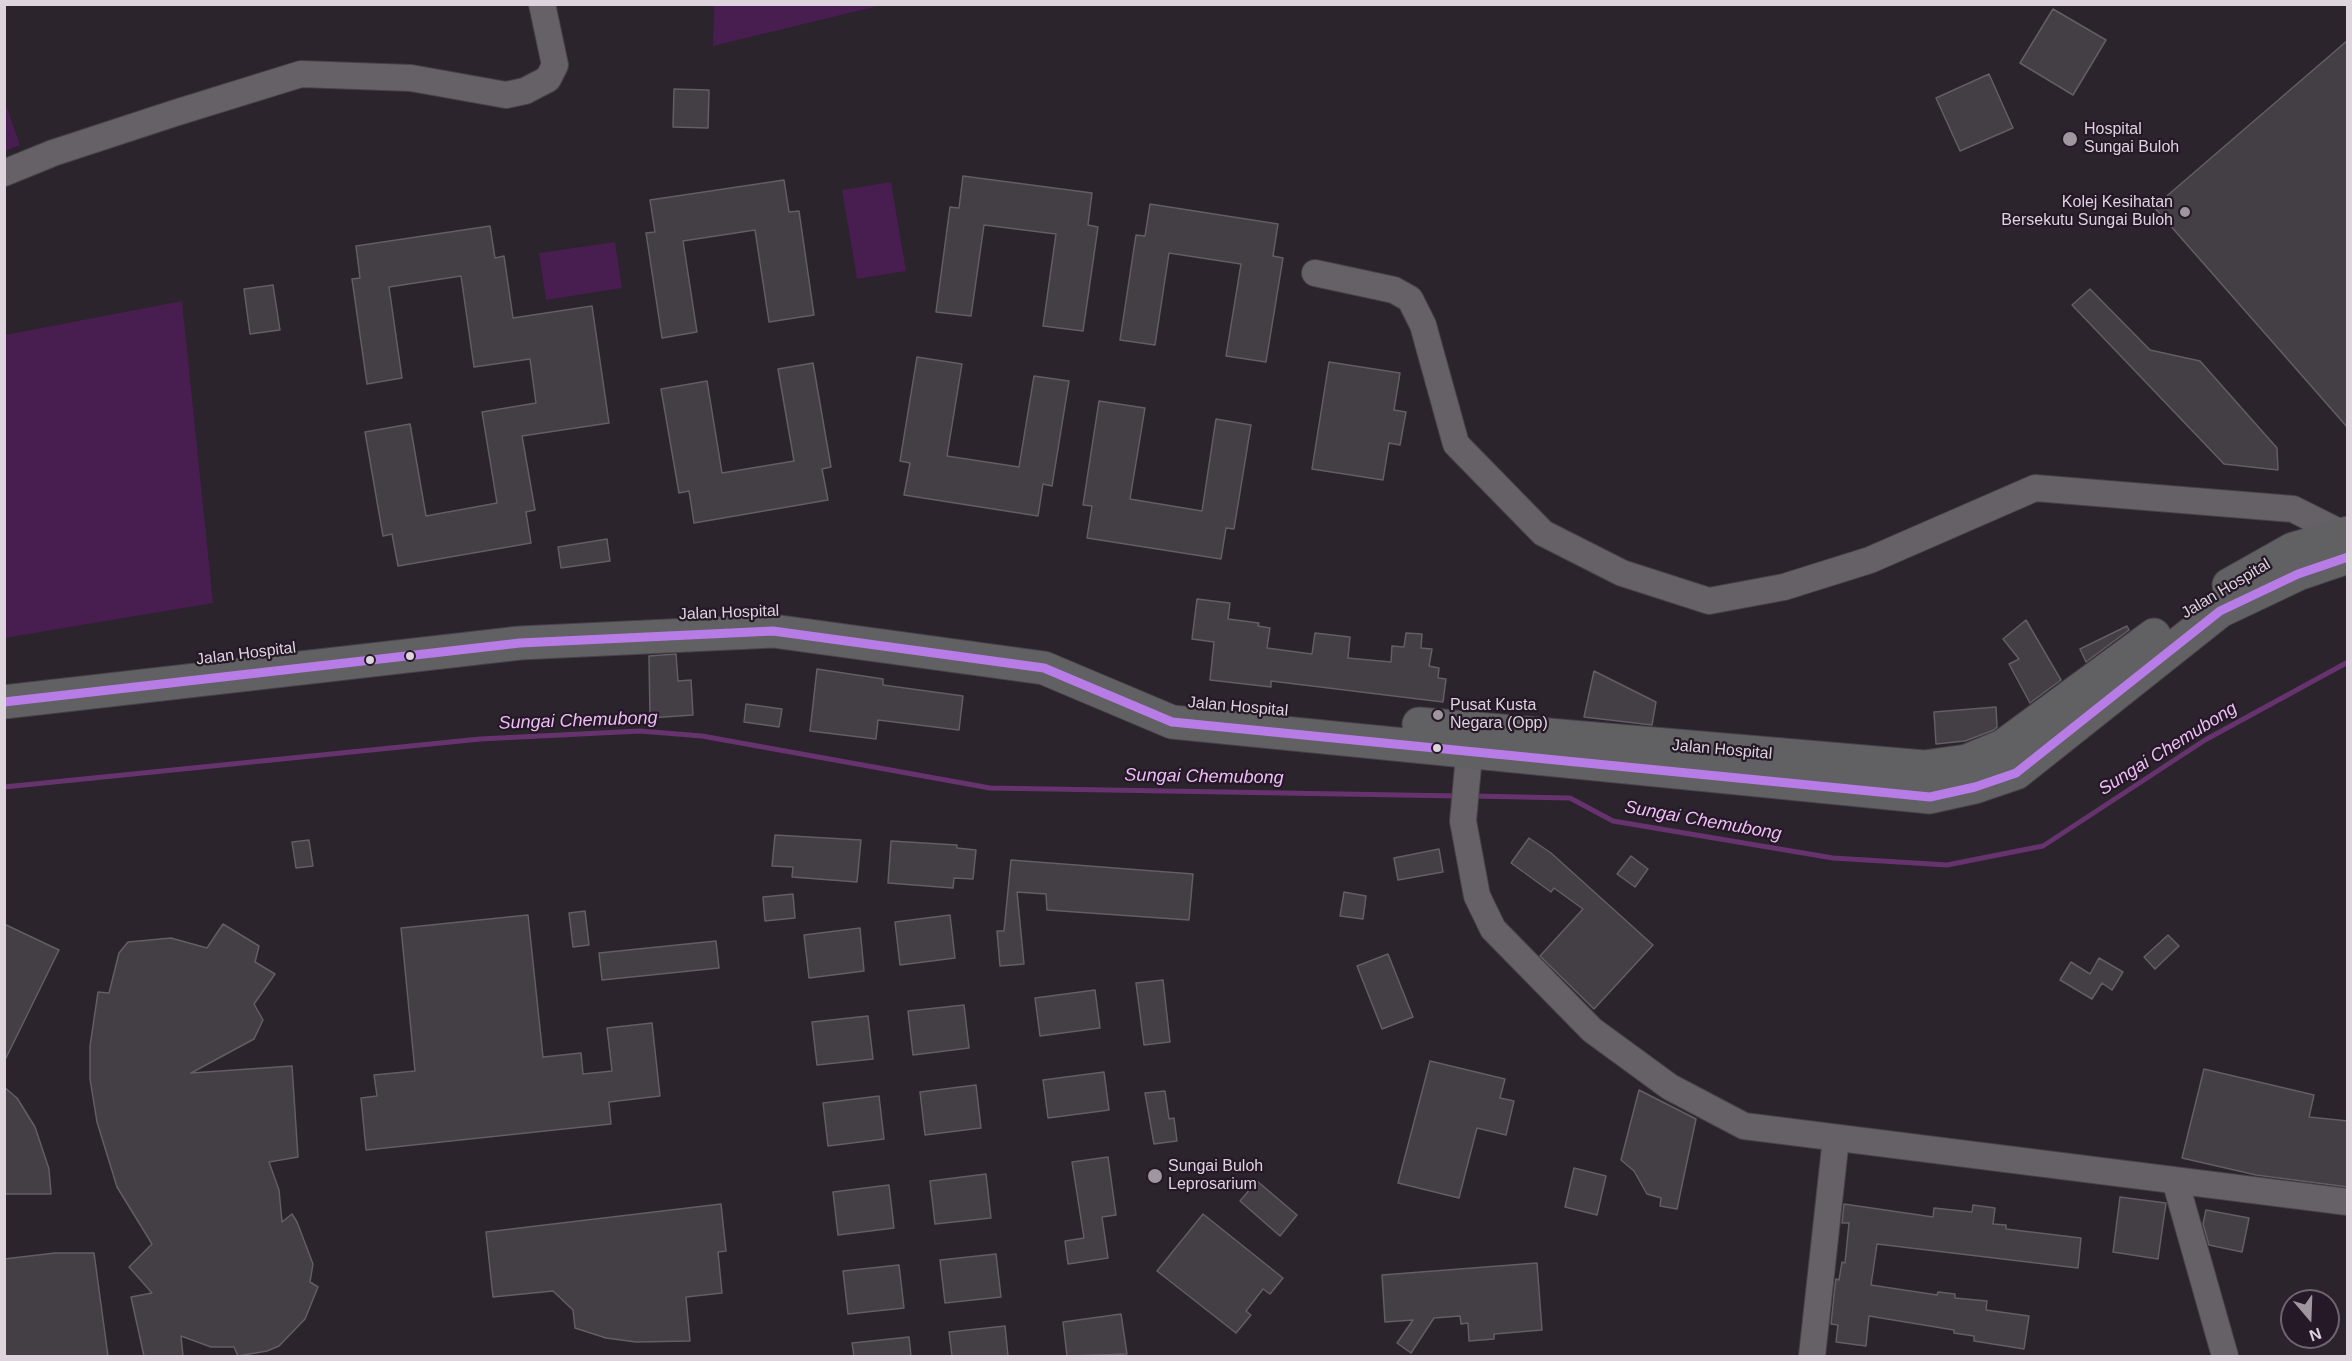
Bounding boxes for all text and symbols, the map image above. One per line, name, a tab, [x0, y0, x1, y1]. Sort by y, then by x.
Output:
place label: Hospital Sungai Buloh	[2084, 120, 2179, 158]
marker: Hospital Sungai Buloh	[2061, 130, 2079, 148]
place label: Kolej Kesihatan Bersekutu Sungai Buloh	[2001, 193, 2173, 231]
marker: Kolej Kesihatan Bersekutu Sungai Buloh	[2178, 205, 2192, 219]
street label: Jalan Hospital	[2178, 555, 2274, 623]
street label: Jalan Hospital	[678, 602, 780, 624]
street label: Jalan Hospital	[195, 638, 297, 670]
unlabelled marker	[404, 650, 416, 662]
unlabelled marker	[364, 654, 376, 666]
street label: Jalan Hospital	[1187, 693, 1289, 721]
place label: Pusat Kusta Negara (Opp)	[1450, 696, 1548, 734]
water label: Sungai Chemubong	[2095, 698, 2241, 800]
water label: Sungai Chemubong	[498, 707, 658, 735]
marker: Pusat Kusta Negara (Opp)	[1431, 708, 1445, 722]
street label: Jalan Hospital	[1671, 736, 1773, 764]
unlabelled marker	[1431, 742, 1443, 754]
water label: Sungai Chemubong	[1124, 765, 1284, 789]
water label: Sungai Chemubong	[1623, 797, 1783, 845]
place label: Sungai Buloh Leprosarium	[1168, 1157, 1263, 1195]
marker: Sungai Buloh Leprosarium	[1146, 1167, 1164, 1185]
north arrow	[2280, 1289, 2340, 1349]
text: N	[2307, 1325, 2324, 1345]

